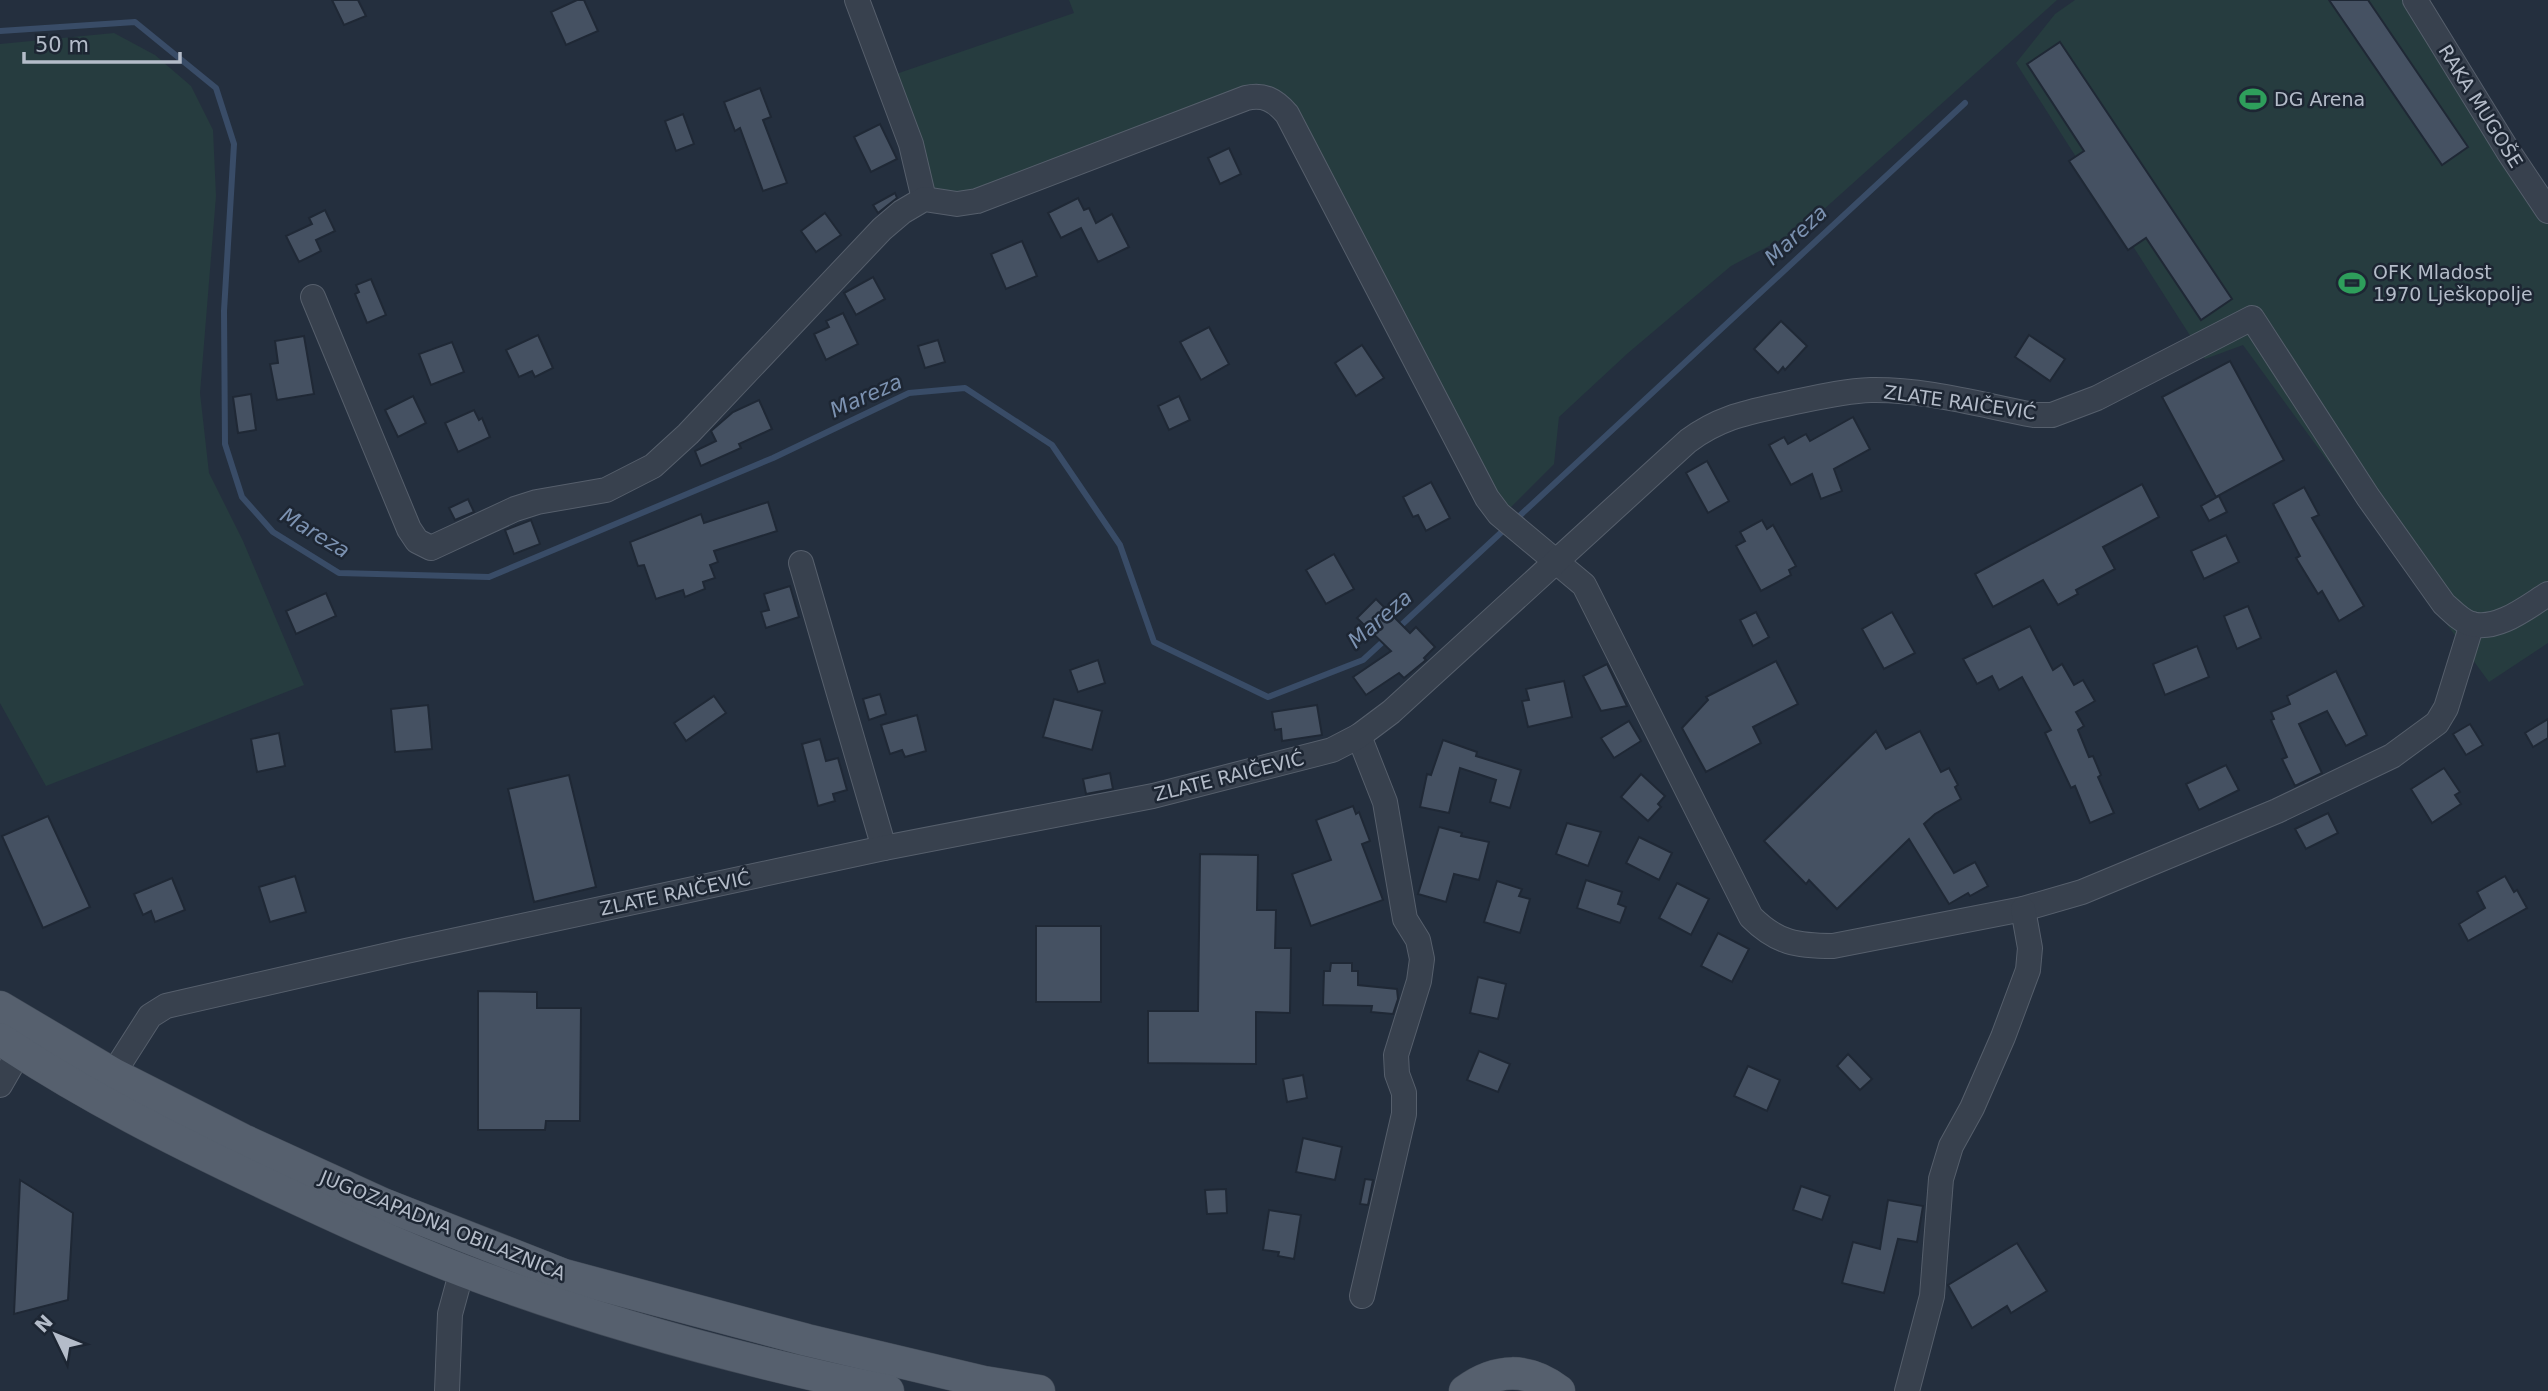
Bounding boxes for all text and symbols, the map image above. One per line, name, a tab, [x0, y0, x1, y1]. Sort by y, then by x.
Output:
scale bar	[24, 21, 180, 65]
text: 50 m	[35, 33, 89, 57]
street label: RAKA MUGOŠE	[2434, 40, 2528, 171]
sports icon: DG Arena	[2238, 84, 2268, 114]
place label: DG Arena	[2274, 88, 2365, 110]
water label: Mareza	[1760, 200, 1832, 270]
place label: OFK Mladost 1970 Lješkopolje	[2373, 261, 2533, 305]
sports icon: OFK Mladost 1970 Lješkopolje	[2337, 268, 2367, 298]
water label: Mareza	[826, 369, 906, 423]
street label: ZLATE RAIČEVIĆ	[1883, 379, 2038, 424]
water label: Mareza	[276, 503, 354, 563]
water label: Mareza	[1343, 585, 1417, 653]
street label: ZLATE RAIČEVIĆ	[1152, 746, 1306, 805]
street label: ZLATE RAIČEVIĆ	[597, 865, 752, 920]
street label: JUGOZAPADNA OBILAZNICA	[316, 1165, 569, 1284]
north arrow	[21, 1300, 91, 1370]
text: N	[30, 1310, 57, 1337]

